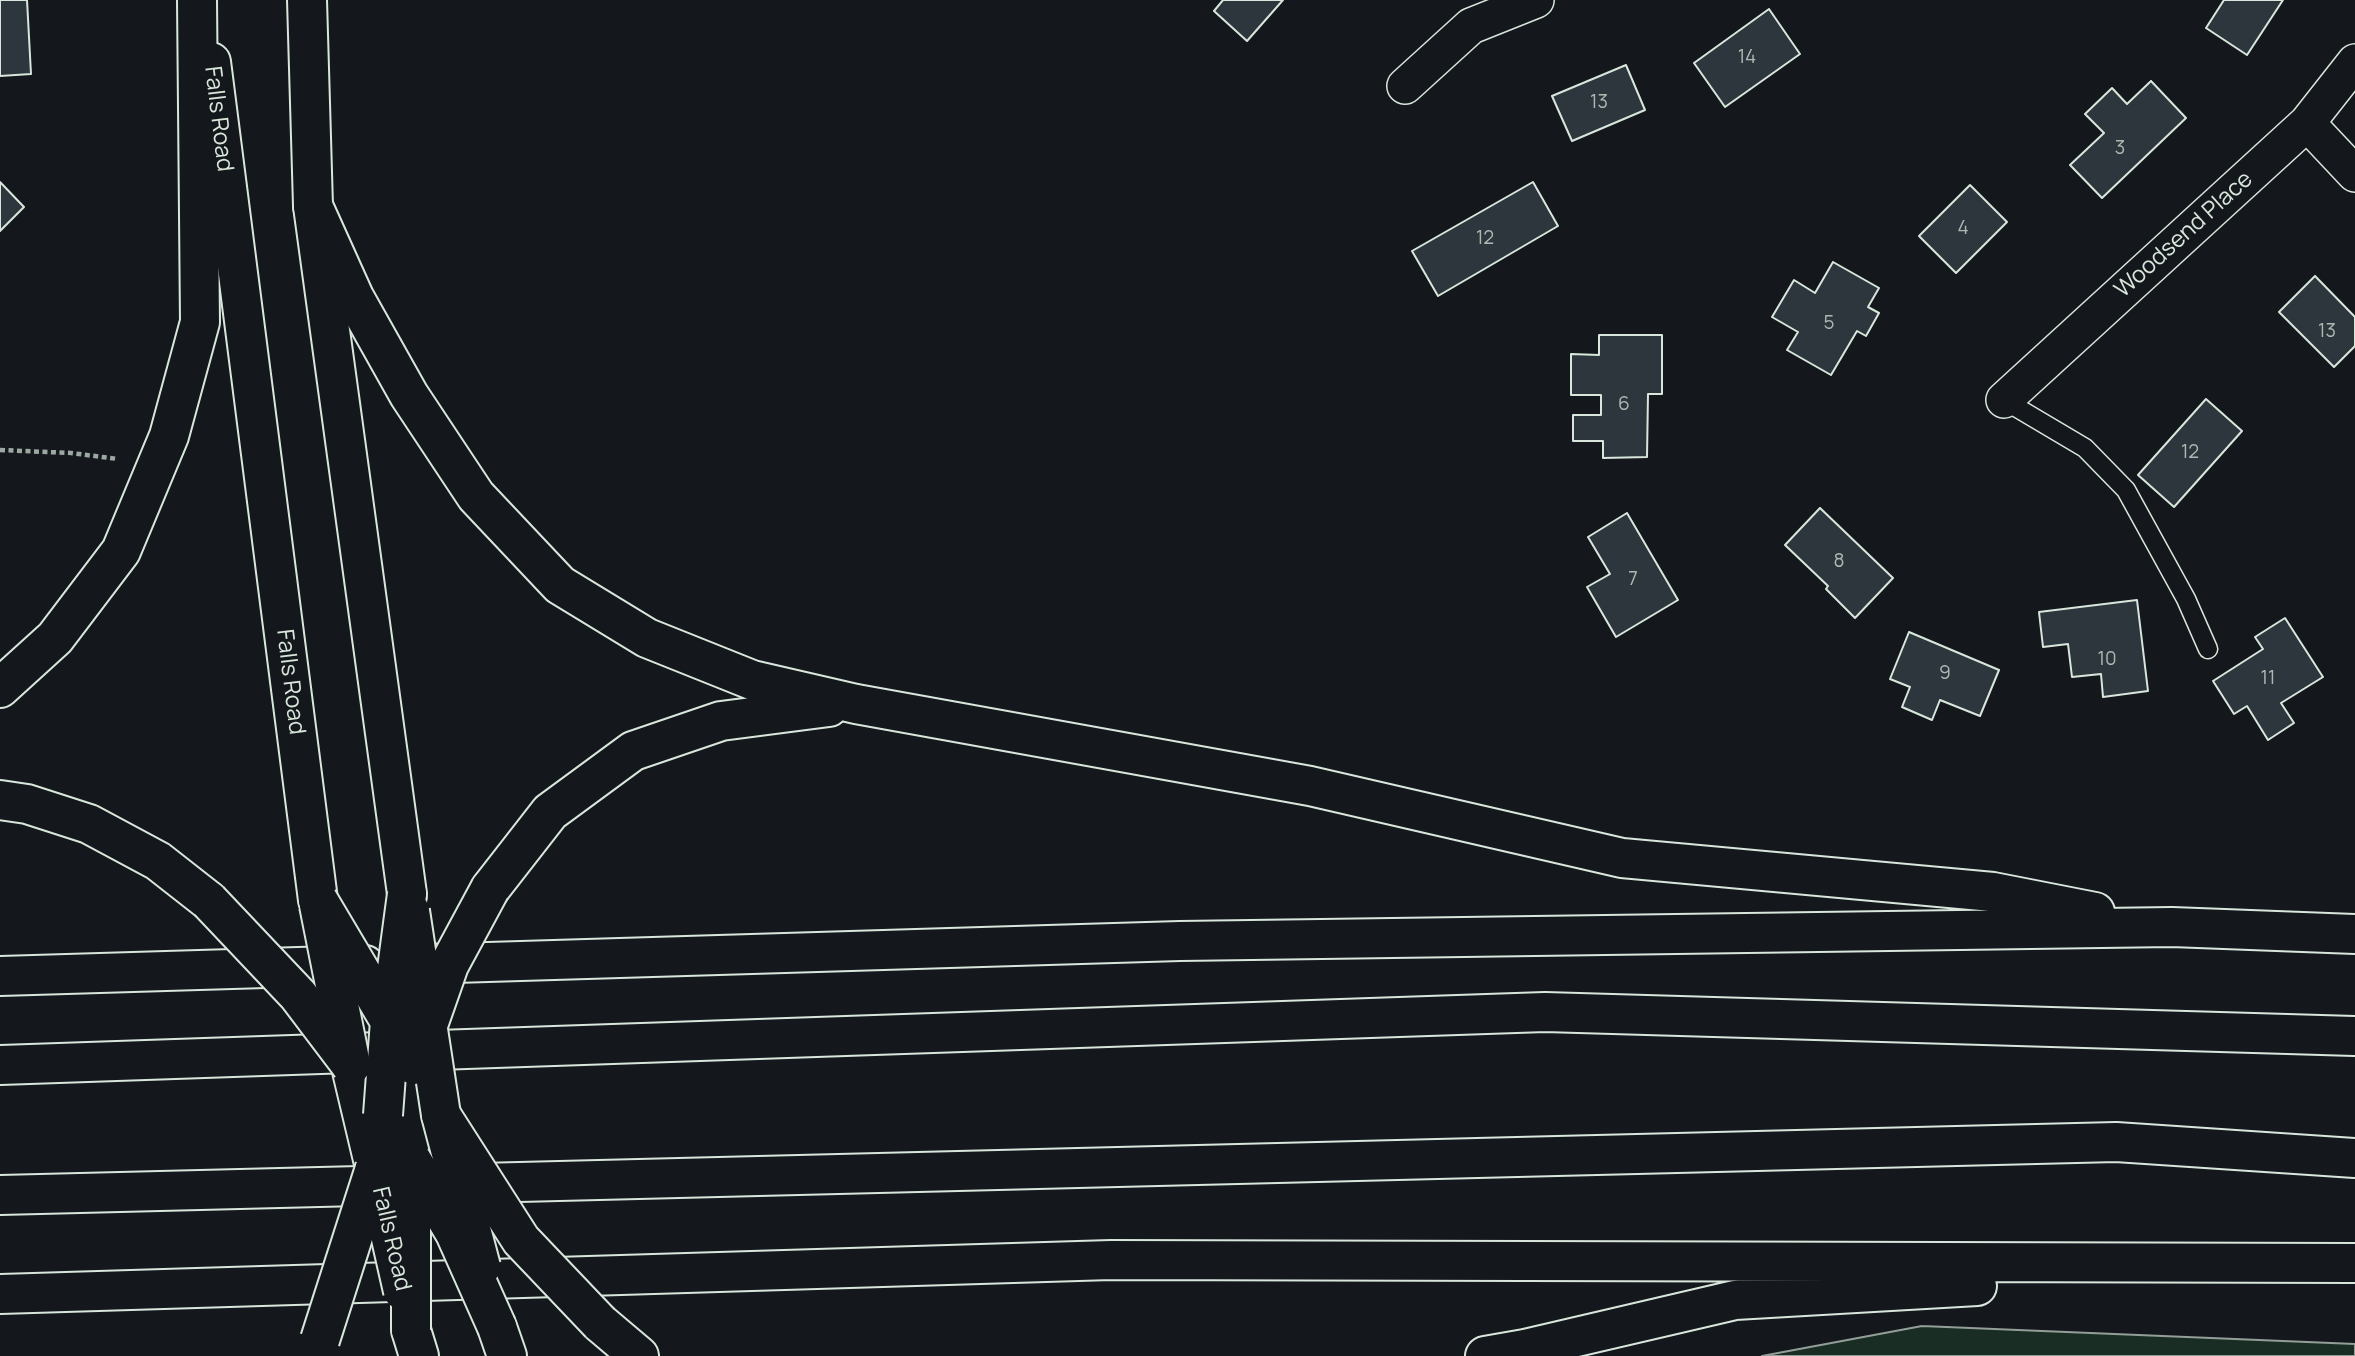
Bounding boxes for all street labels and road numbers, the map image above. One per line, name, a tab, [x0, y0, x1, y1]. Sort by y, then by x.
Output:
street label: Falls Road	[198, 65, 238, 173]
street label: Woodsend Place	[2109, 166, 2259, 304]
street label: Falls Road	[270, 628, 310, 736]
street label: Falls Road	[366, 1184, 416, 1294]

